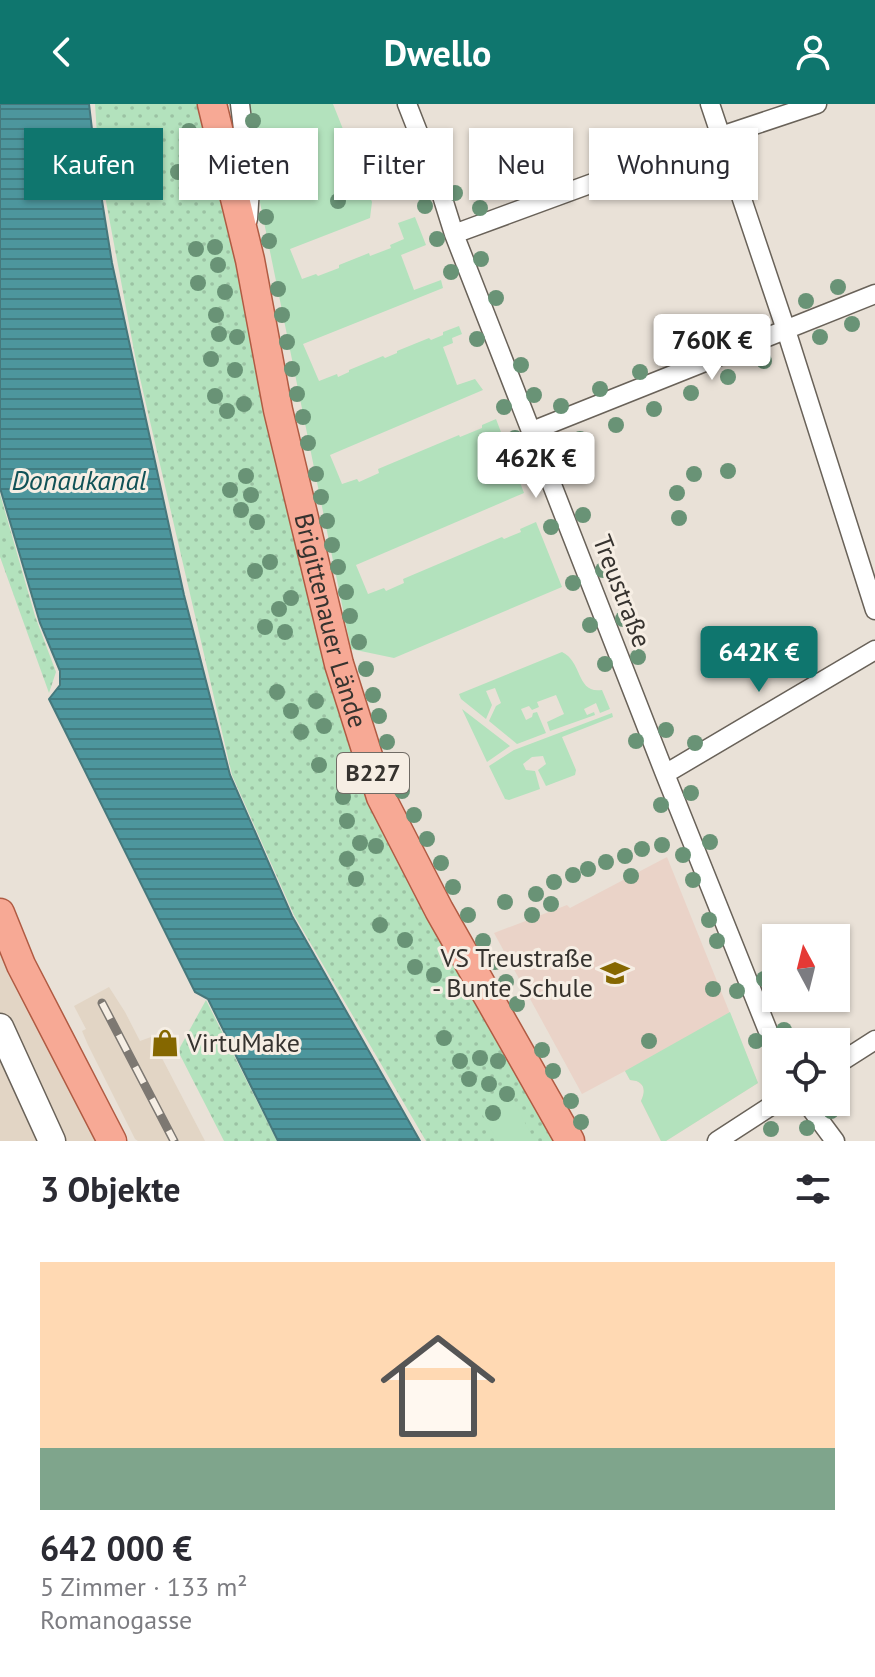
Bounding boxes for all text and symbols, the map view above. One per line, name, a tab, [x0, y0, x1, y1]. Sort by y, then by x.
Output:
text: Dwello	[384, 29, 491, 76]
icon: back	[40, 30, 84, 74]
icon: person	[791, 30, 835, 74]
chip: Kaufen	[24, 128, 163, 200]
chip: Mieten	[179, 128, 318, 200]
chip: Filter	[334, 128, 453, 200]
chip: Neu	[469, 128, 573, 200]
chip: Wohnung	[589, 128, 758, 200]
pin: 760K €	[647, 314, 777, 382]
text: 760K €	[672, 323, 752, 356]
pin: 462K €	[471, 432, 601, 500]
text: 462K €	[496, 441, 576, 474]
water label: Donaukanal	[11, 461, 147, 498]
street label: Brigittenauer Lände	[287, 510, 375, 732]
street label: Treustraße	[586, 530, 659, 652]
pin: 642K €	[694, 626, 824, 694]
text: 642K €	[719, 635, 799, 668]
road number: B227	[337, 753, 409, 793]
north arrow	[762, 924, 850, 1012]
map controls	[762, 924, 850, 1116]
place label: VS Treustraße - Bunte Schule	[432, 941, 593, 1004]
school or university icon: VS Treustraße - Bunte Schule	[600, 958, 630, 988]
place label: VirtuMake	[186, 1026, 300, 1059]
shop icon: VirtuMake	[150, 1028, 180, 1058]
button: locate	[762, 1028, 850, 1116]
text: 3 Objekte	[40, 1167, 181, 1211]
icon: filters	[791, 1167, 835, 1211]
icon: home	[366, 1314, 510, 1458]
text: 642 000 €	[40, 1526, 192, 1570]
text: 5 Zimmer · 133 m²	[40, 1570, 248, 1603]
text: Romanogasse	[40, 1603, 192, 1636]

